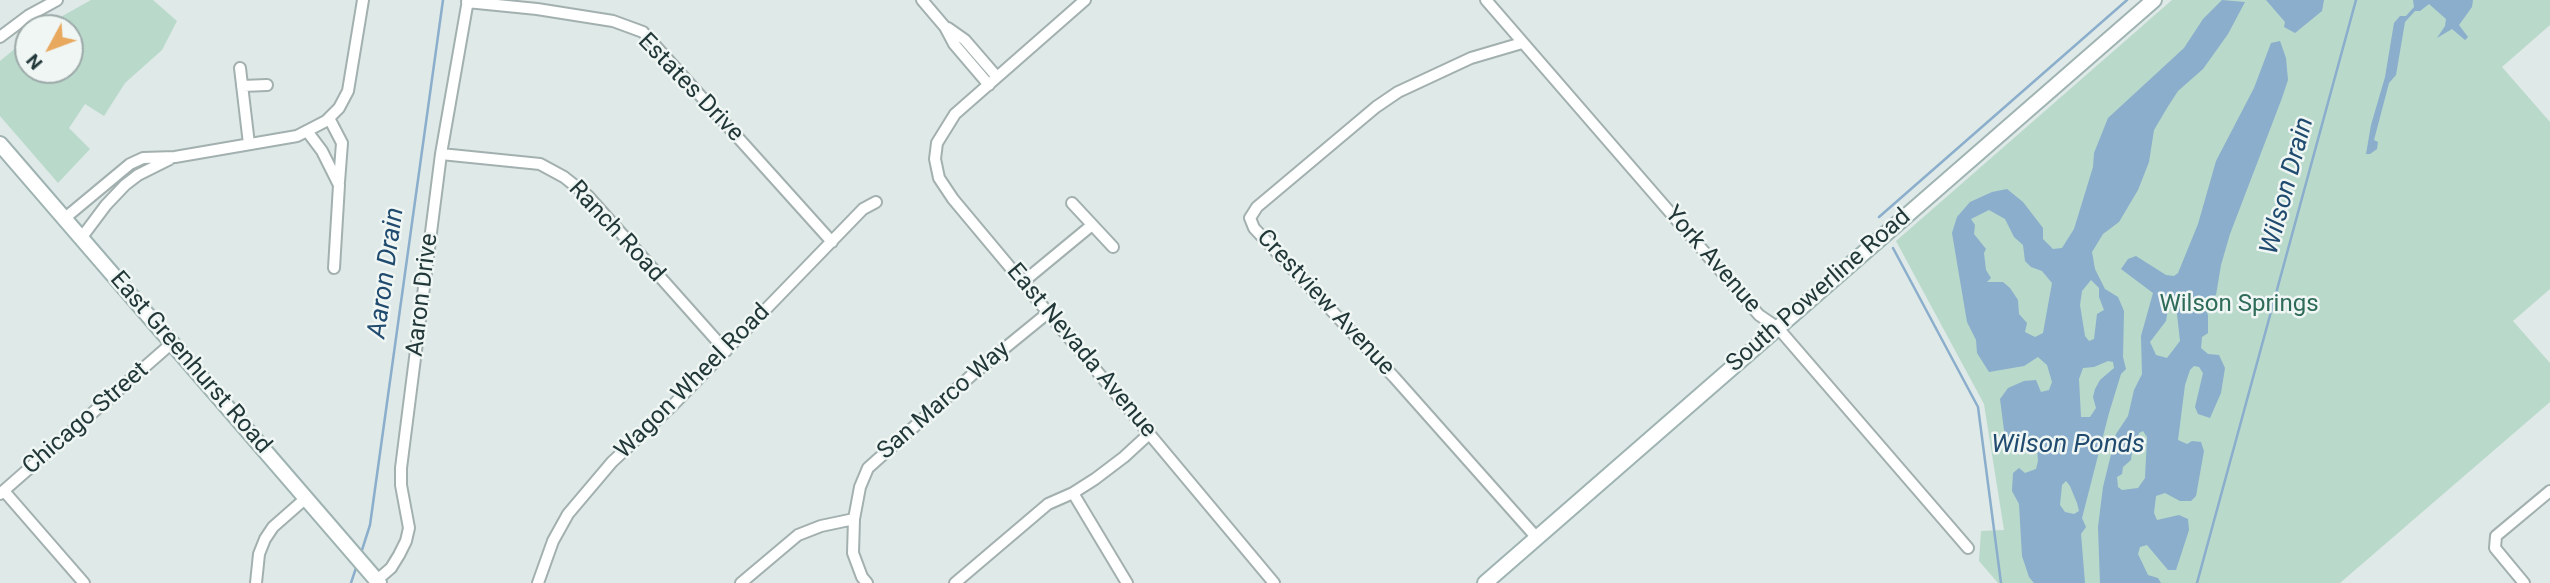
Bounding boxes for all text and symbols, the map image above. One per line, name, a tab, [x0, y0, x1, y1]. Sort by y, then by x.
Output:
north arrow	[14, 14, 84, 84]
street label: Estates Drive	[631, 28, 749, 148]
text: N	[21, 49, 47, 74]
water label: Wilson Drain	[2255, 114, 2321, 258]
street label: Ranch Road	[562, 175, 670, 289]
street label: York Avenue	[1658, 201, 1766, 319]
street label: South Powerline Road	[1721, 203, 1917, 379]
water label: Aaron Drain	[362, 206, 412, 340]
street label: Crestview Avenue	[1250, 224, 1400, 382]
street label: Aaron Drive	[401, 232, 445, 358]
street label: East Nevada Avenue	[1000, 258, 1162, 444]
street label: East Greenhurst Road	[103, 266, 277, 460]
park label: Wilson Springs	[2159, 291, 2319, 319]
street label: Wagon Wheel Road	[610, 299, 776, 465]
street label: San Marco Way	[872, 336, 1016, 466]
street label: Chicago Street	[17, 357, 155, 481]
water label: Wilson Ponds	[1991, 429, 2145, 461]

